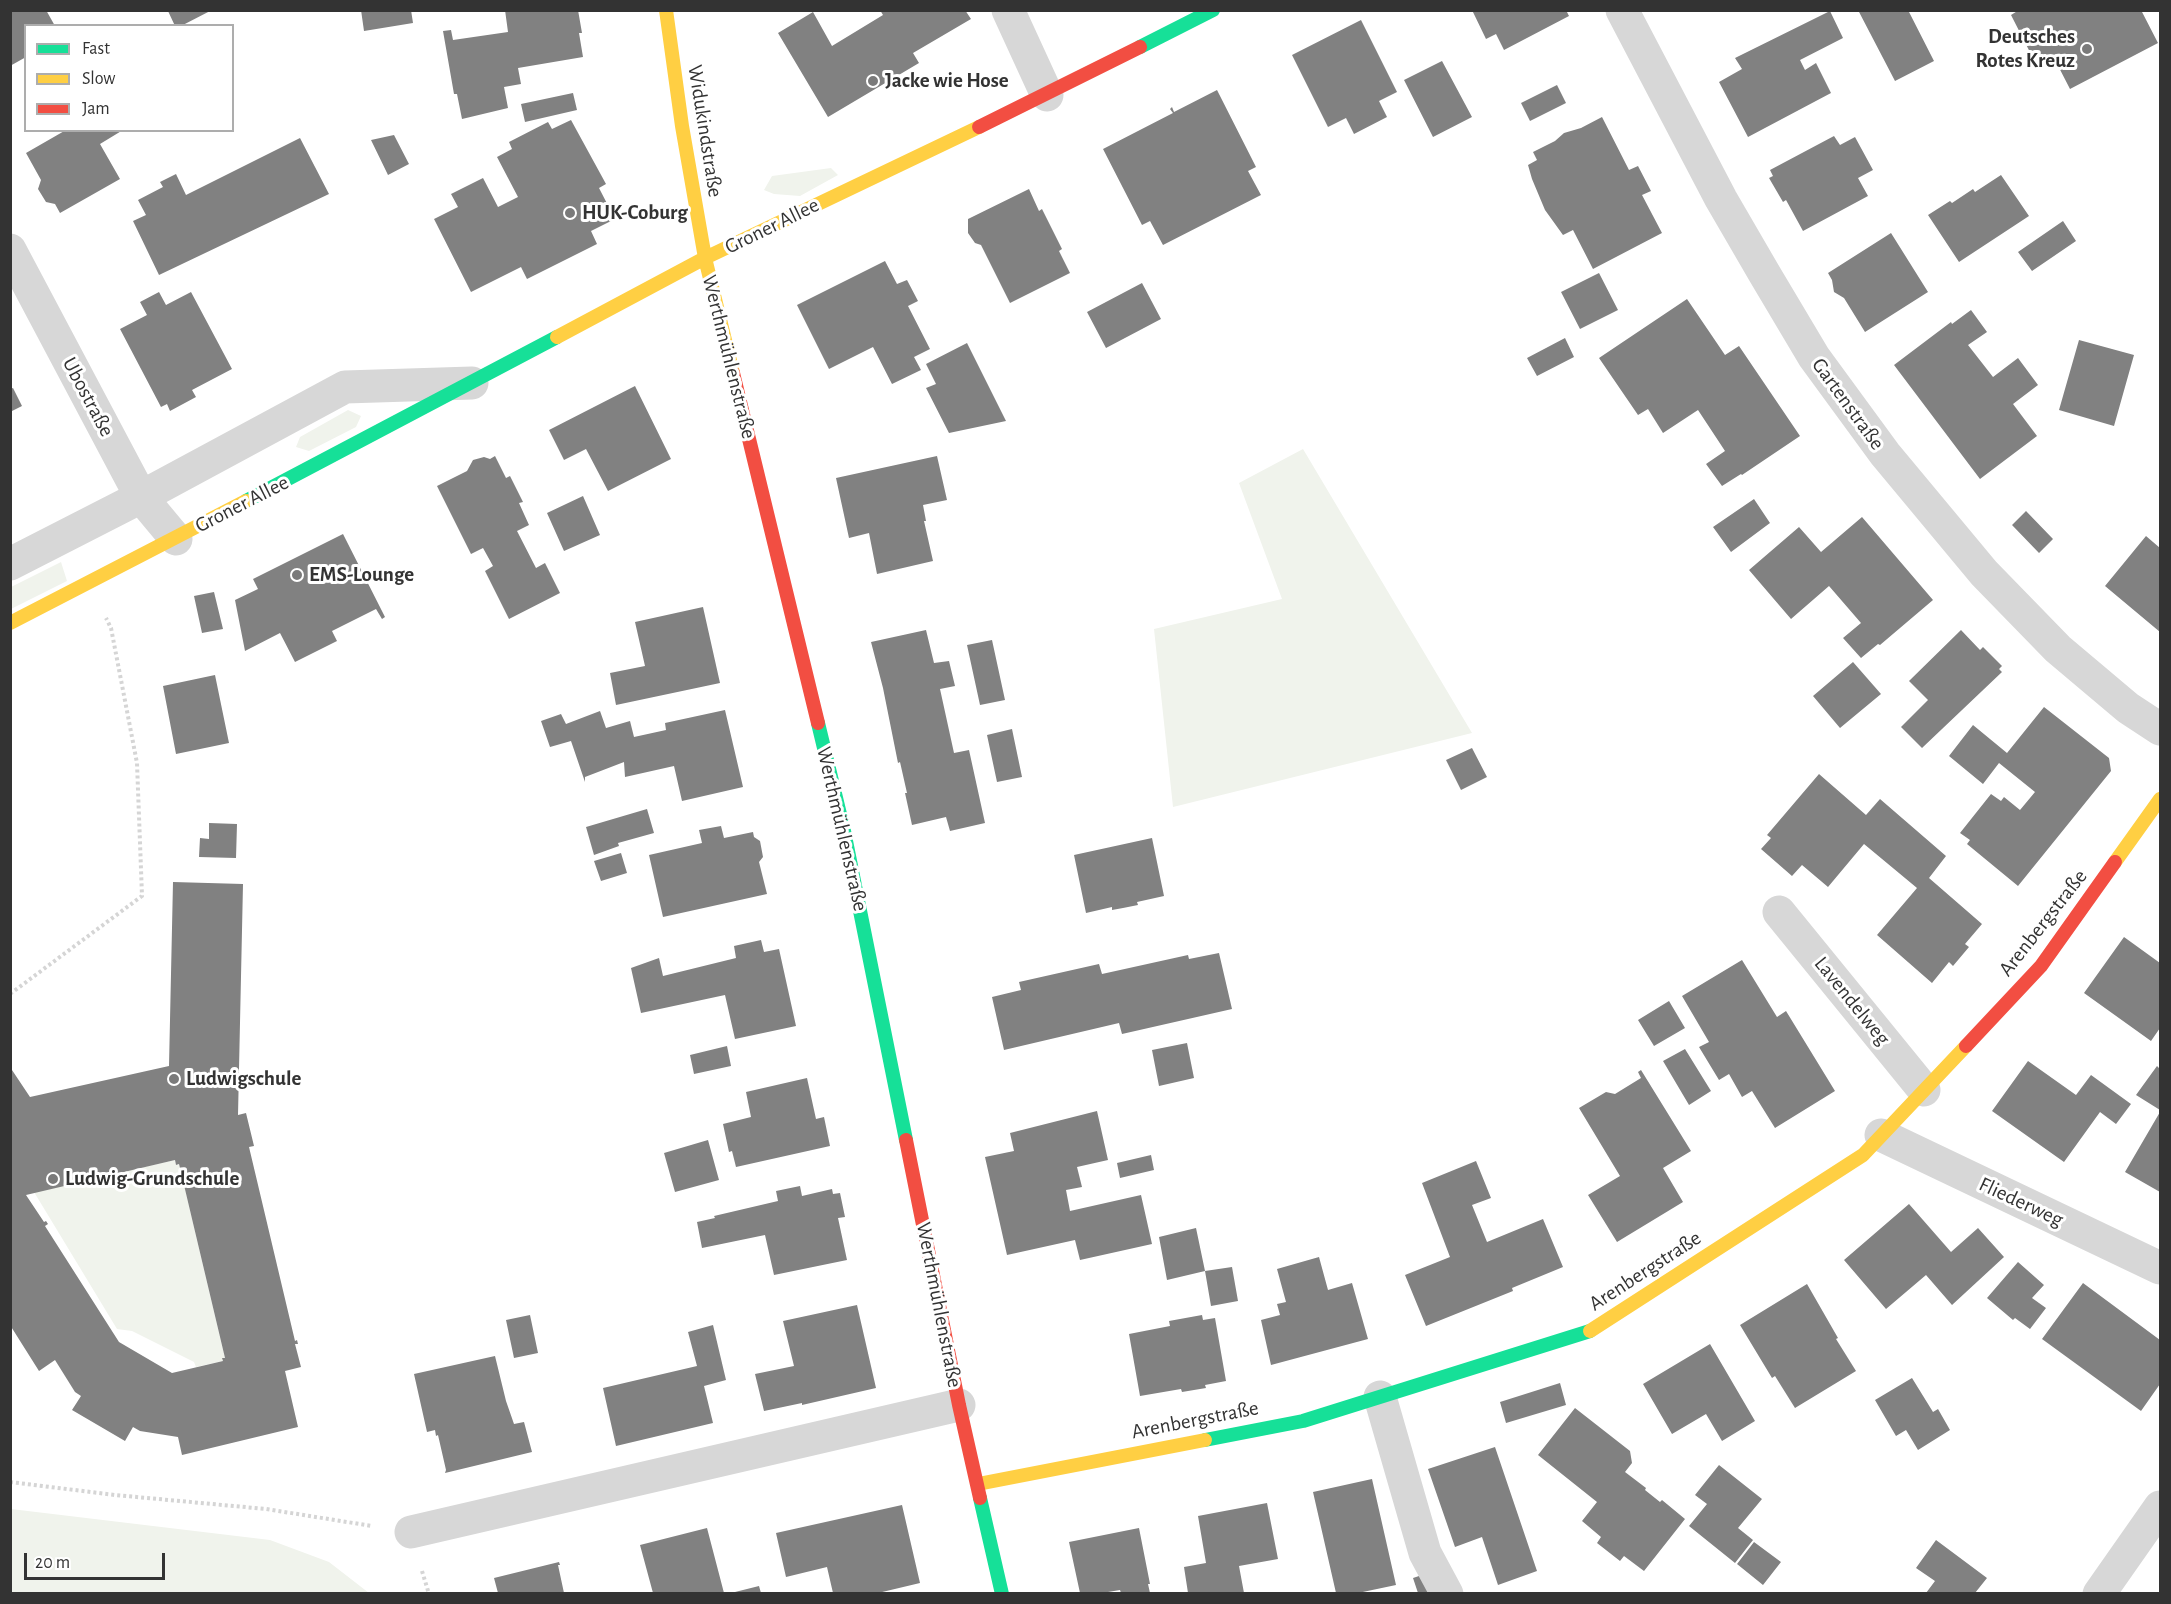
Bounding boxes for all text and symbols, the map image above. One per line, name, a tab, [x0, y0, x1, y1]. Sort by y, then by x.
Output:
legend	[24, 24, 234, 132]
place label: Deutsches Rotes Kreuz	[1976, 24, 2075, 74]
text: Fast	[82, 40, 110, 58]
marker: Deutsches Rotes Kreuz	[2080, 42, 2094, 56]
street label: Widukindstraße	[682, 63, 728, 199]
place label: Jacke wie Hose	[885, 68, 1009, 94]
text: Slow	[82, 70, 115, 88]
marker: Jacke wie Hose	[866, 74, 880, 88]
text: Jam	[82, 100, 110, 118]
street label: Groner Allee	[721, 192, 823, 260]
place label: HUK-Coburg	[582, 200, 688, 226]
marker: HUK-Coburg	[563, 206, 577, 220]
street label: Werthmühlenstraße	[696, 272, 762, 442]
street label: Ubostraße	[57, 353, 119, 441]
street label: Gartenstraße	[1806, 353, 1890, 455]
street label: Groner Allee	[191, 470, 293, 538]
place label: EMS-Lounge	[309, 562, 414, 588]
marker: EMS-Lounge	[290, 568, 304, 582]
street label: Werthmühlenstraße	[811, 744, 873, 914]
street label: Arenbergstraße	[1993, 865, 2093, 981]
street label: Lavendelweg	[1809, 952, 1895, 1050]
place label: Ludwigschule	[186, 1066, 301, 1092]
marker: Ludwigschule	[167, 1072, 181, 1086]
place label: Ludwig-Grundschule	[65, 1166, 239, 1192]
marker: Ludwig-Grundschule	[46, 1172, 60, 1186]
street label: Fliederweg	[1975, 1172, 2067, 1232]
street label: Werthmühlenstraße	[911, 1220, 967, 1390]
street label: Arenbergstraße	[1584, 1225, 1706, 1317]
street label: Arenbergstraße	[1129, 1395, 1261, 1445]
scale bar	[27, 1541, 168, 1579]
text: 20 m	[35, 1554, 70, 1572]

